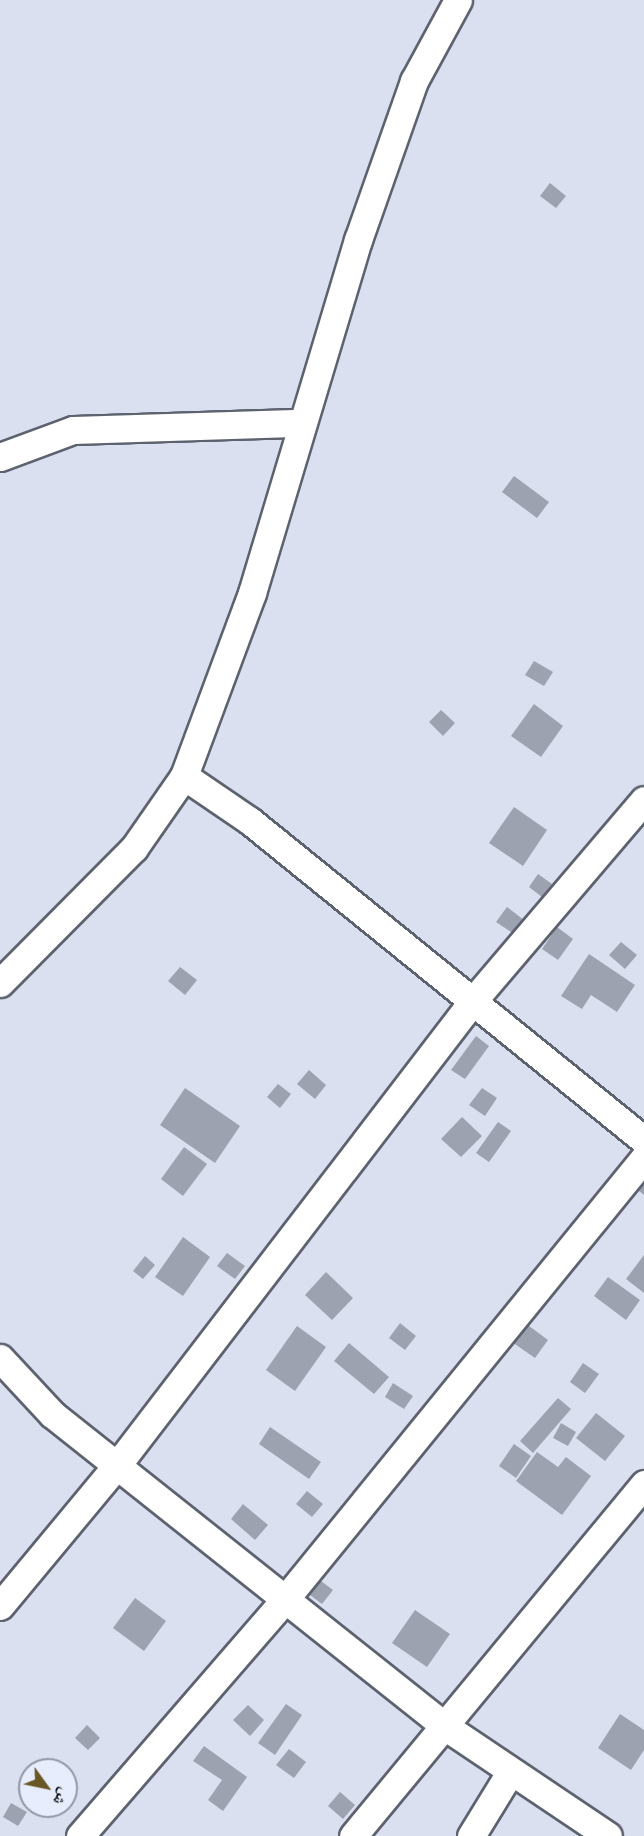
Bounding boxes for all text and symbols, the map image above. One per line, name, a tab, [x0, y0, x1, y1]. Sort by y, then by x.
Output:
north arrow	[18, 1758, 78, 1818]
text: ش	[49, 1785, 74, 1809]

